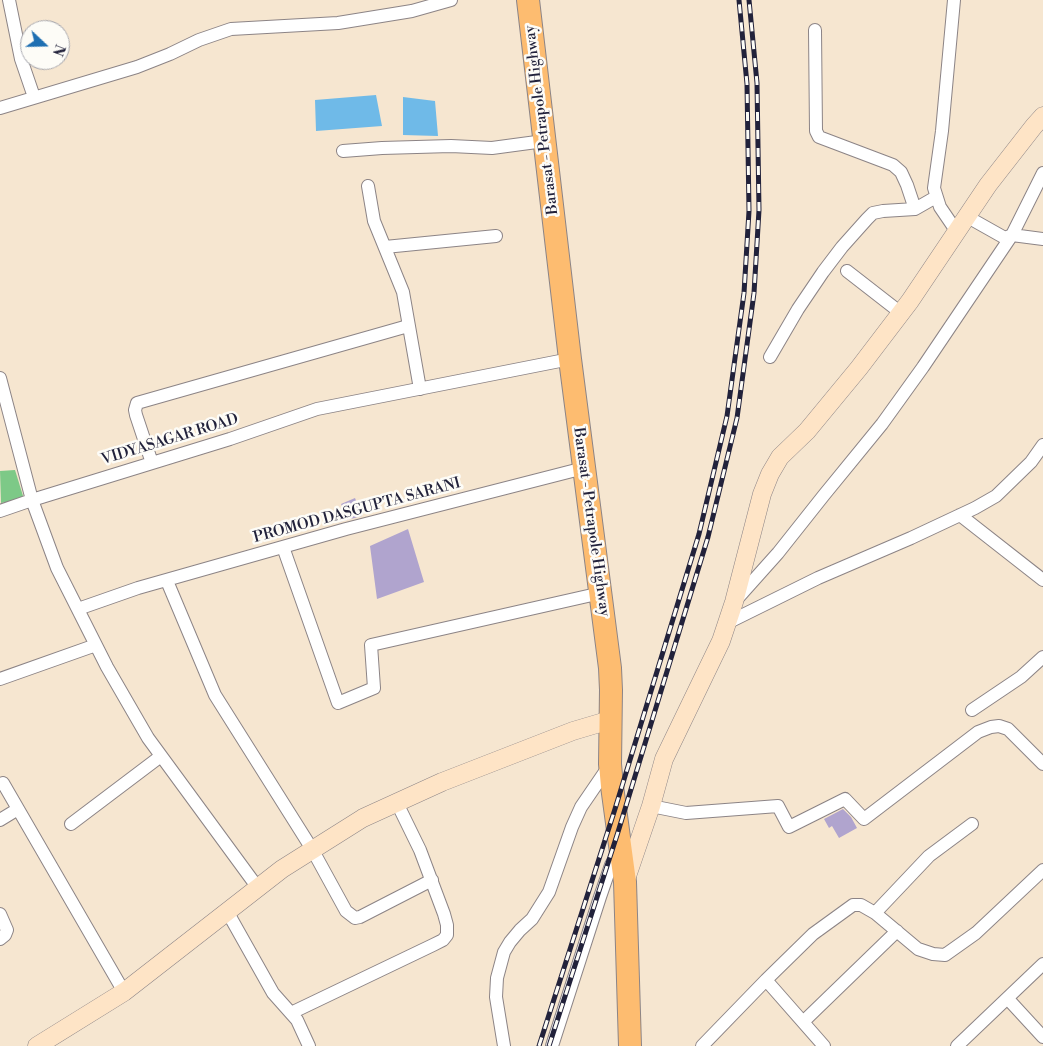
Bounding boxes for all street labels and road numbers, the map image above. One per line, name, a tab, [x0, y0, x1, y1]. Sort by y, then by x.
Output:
street label: Barasat - Petrapole Highway	[521, 24, 563, 216]
street label: VIDYASAGAR ROAD	[99, 411, 241, 469]
street label: Barasat - Petrapole Highway	[569, 426, 613, 618]
street label: PROMOD DASGUPTA SARANI	[251, 475, 463, 547]

